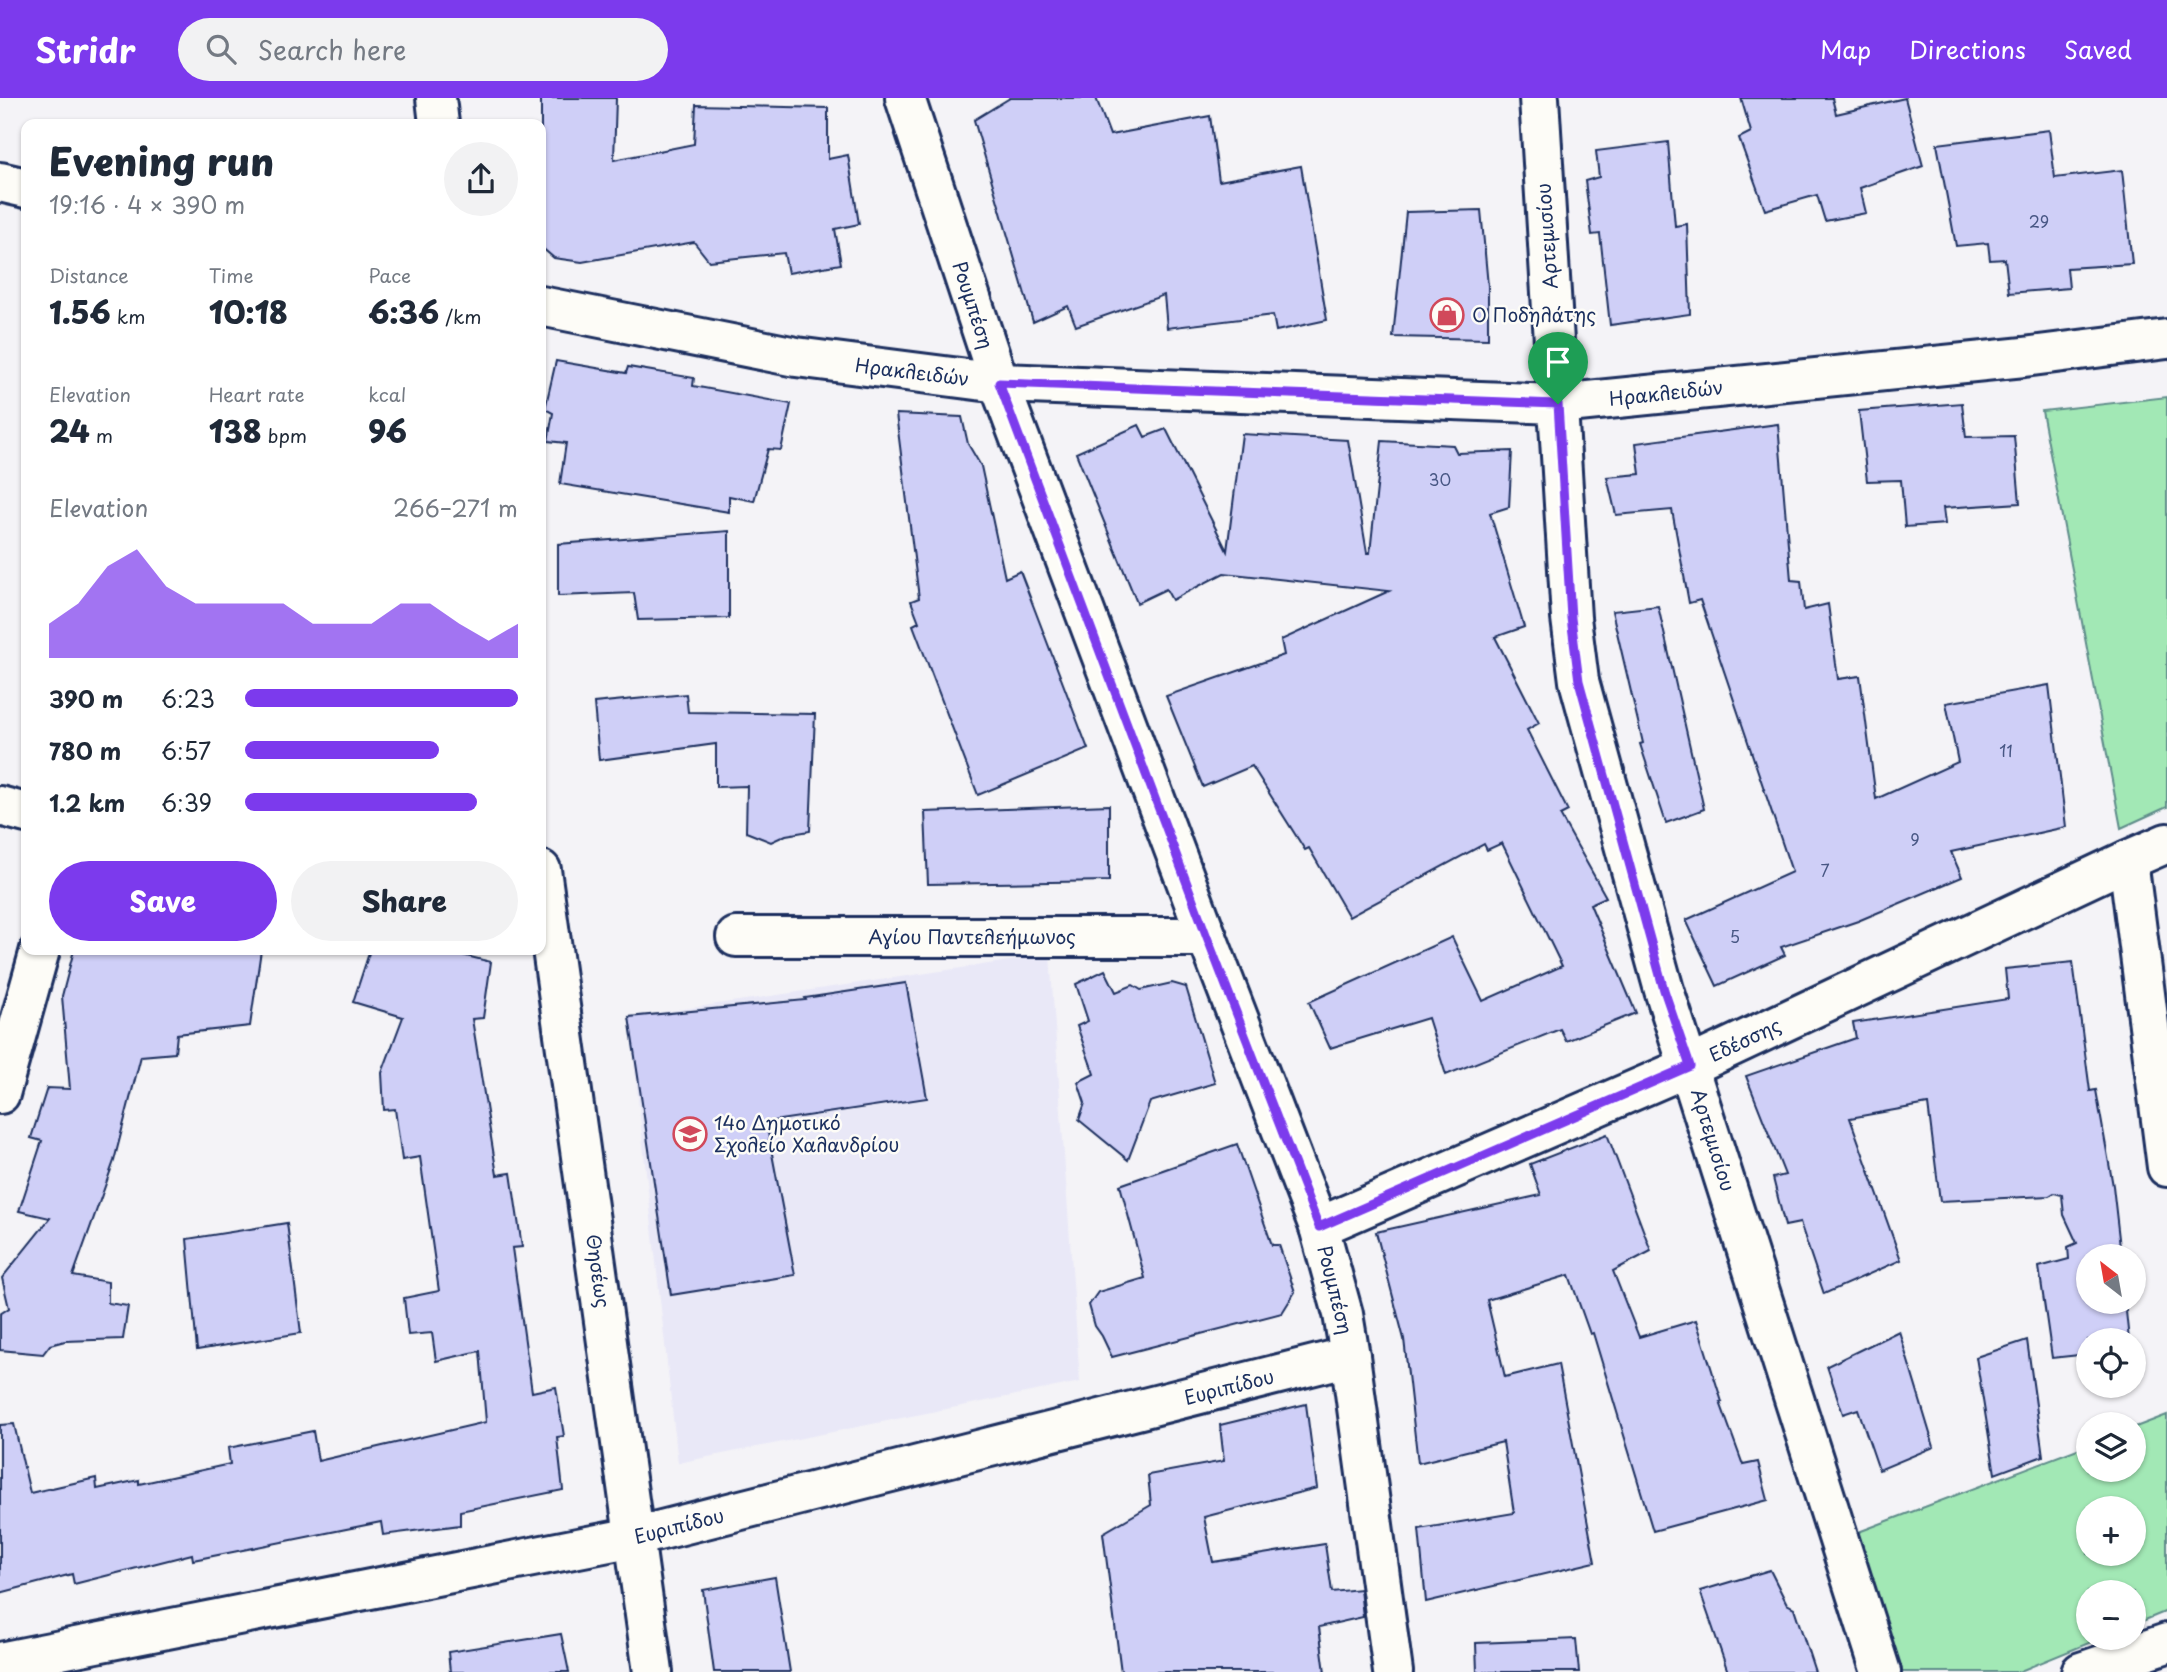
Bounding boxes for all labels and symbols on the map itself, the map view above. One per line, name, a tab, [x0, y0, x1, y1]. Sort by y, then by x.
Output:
street label: Αρτεμισίου	[1528, 182, 1564, 290]
house number: 29	[2029, 209, 2049, 233]
street label: Ρουμπέση	[947, 257, 1001, 352]
shop icon: Ο Ποδηλάτης	[1428, 296, 1466, 334]
place label: Ο Ποδηλάτης	[1472, 300, 1596, 328]
pin	[1528, 332, 1588, 404]
street label: Ηρακλειδών	[853, 350, 971, 392]
street label: Ηρακλειδών	[1607, 372, 1724, 412]
house number: 30	[1429, 467, 1451, 491]
house number: 11	[1999, 738, 2013, 762]
house number: 9	[1910, 827, 1920, 851]
house number: 7	[1820, 858, 1830, 882]
street label: Αγίου Παντελεήμωνος	[868, 922, 1076, 950]
house number: 5	[1730, 924, 1740, 948]
street label: Εδέσσης	[1704, 1010, 1785, 1068]
street label: Αρτεμισίου	[1685, 1085, 1743, 1194]
place label: 14ο Δημοτικό Σχολείο Χαλανδρίου	[714, 1108, 899, 1158]
school or university icon: 14ο Δημοτικό Σχολείο Χαλανδρίου	[671, 1115, 709, 1153]
street label: Θησέως	[580, 1232, 618, 1310]
street label: Ρουμπέση	[1311, 1242, 1360, 1337]
north arrow	[2076, 1244, 2146, 1314]
street label: Ευριπίδου	[1181, 1361, 1277, 1411]
street label: Ευριπίδου	[631, 1500, 727, 1550]

